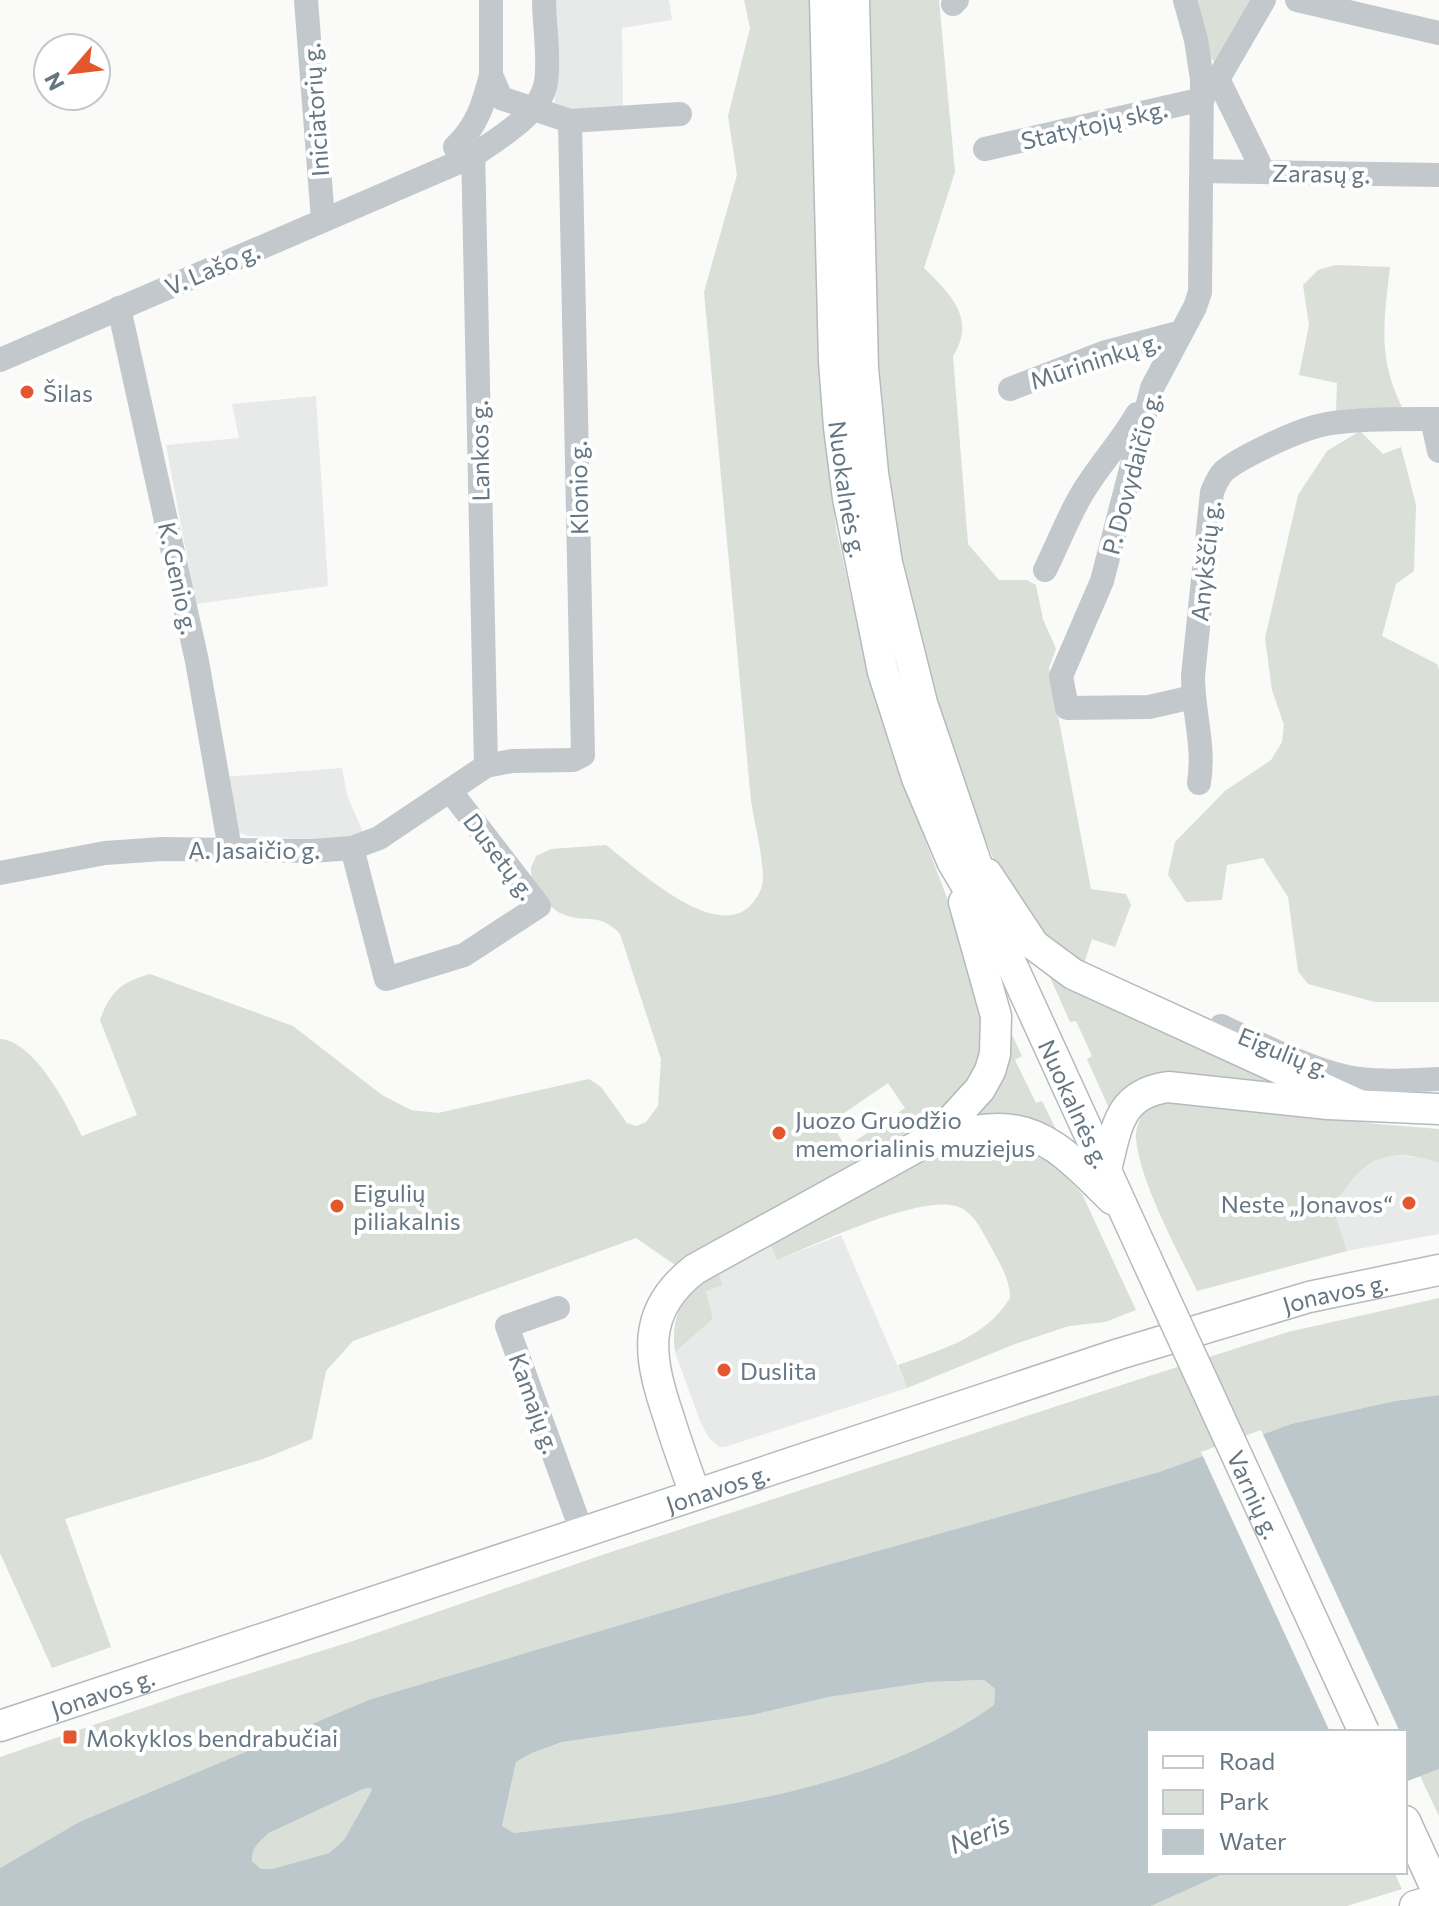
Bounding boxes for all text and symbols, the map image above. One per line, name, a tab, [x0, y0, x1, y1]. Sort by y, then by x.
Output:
north arrow	[32, 32, 112, 112]
street label: Iniciatorių g.	[296, 42, 334, 178]
text: N	[38, 68, 70, 95]
street label: Statytojų skg.	[1018, 93, 1170, 155]
street label: Zarasų g.	[1272, 158, 1370, 188]
street label: V. Lašo g.	[160, 235, 264, 301]
street label: Mūrininkų g.	[1026, 325, 1164, 395]
place label: Šilas	[43, 378, 93, 407]
marker: Šilas	[18, 383, 36, 401]
street label: P. Dovydaičio g.	[1095, 389, 1167, 557]
street label: Lankos g.	[464, 400, 494, 502]
street label: Nuokalnės g.	[824, 419, 874, 560]
street label: Klonio g.	[563, 441, 593, 535]
street label: Anykščių g.	[1184, 499, 1226, 623]
street label: K. Genio g.	[153, 519, 205, 637]
street label: Dusetų g.	[458, 807, 542, 905]
street label: A. Jasaičio g.	[188, 835, 320, 864]
street label: Eigulių g.	[1234, 1021, 1334, 1083]
street label: Nuokalnės g.	[1033, 1034, 1117, 1172]
place label: Juozo Gruodžio memorialinis muziejus	[795, 1105, 1035, 1162]
marker: Juozo Gruodžio memorialinis muziejus	[770, 1124, 788, 1142]
place label: Eigulių piliakalnis	[353, 1178, 461, 1235]
place label: Neste „Jonavos“	[1221, 1189, 1393, 1218]
marker: Neste „Jonavos“	[1400, 1194, 1418, 1212]
marker: Eigulių piliakalnis	[328, 1197, 346, 1215]
street label: Jonavos g.	[1279, 1266, 1390, 1319]
street label: Kamajų g.	[503, 1349, 567, 1457]
place label: Duslita	[740, 1356, 817, 1385]
marker: Duslita	[715, 1361, 733, 1379]
street label: Varnių g.	[1222, 1445, 1287, 1543]
street label: Jonavos g.	[662, 1457, 773, 1518]
street label: Jonavos g.	[47, 1661, 158, 1723]
place label: Mokyklos bendrabučiai	[86, 1723, 338, 1752]
marker: Mokyklos bendrabučiai	[61, 1728, 79, 1746]
legend	[1147, 1730, 1407, 1874]
text: Road	[1219, 1746, 1275, 1775]
text: Park	[1219, 1786, 1269, 1815]
water label: Neris	[944, 1807, 1014, 1859]
text: Water	[1219, 1826, 1287, 1855]

